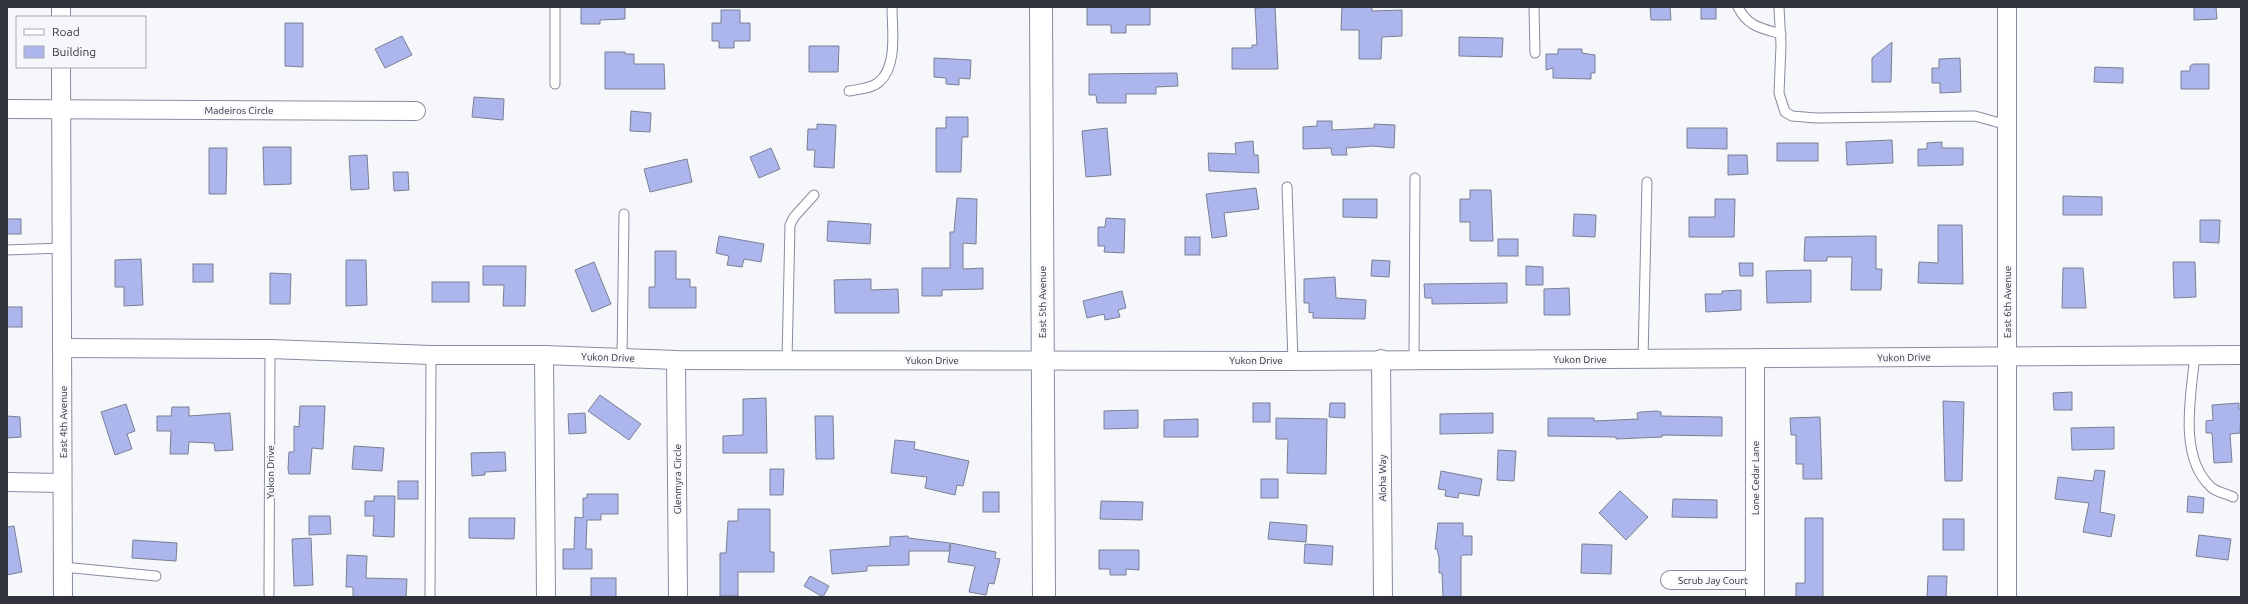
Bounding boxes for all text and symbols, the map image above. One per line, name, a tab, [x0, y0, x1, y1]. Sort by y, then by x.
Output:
legend	[16, 16, 146, 68]
text: Road	[52, 25, 80, 38]
text: Building	[52, 45, 96, 58]
street label: Madeiros Circle	[204, 105, 274, 116]
street label: East 5th Avenue	[1037, 266, 1048, 338]
street label: East 6th Avenue	[2002, 266, 2013, 338]
street label: Yukon Drive	[581, 351, 635, 364]
street label: Yukon Drive	[1877, 352, 1931, 363]
street label: Yukon Drive	[1553, 354, 1607, 365]
street label: Yukon Drive	[905, 355, 959, 366]
street label: Yukon Drive	[1229, 355, 1283, 366]
street label: East 4th Avenue	[58, 386, 69, 458]
street label: Lone Cedar Lane	[1750, 441, 1761, 515]
street label: Glenmyra Circle	[672, 444, 683, 514]
street label: Yukon Drive	[265, 445, 276, 499]
street label: Aloha Way	[1377, 454, 1388, 502]
street label: Scrub Jay Court	[1678, 575, 1748, 586]

